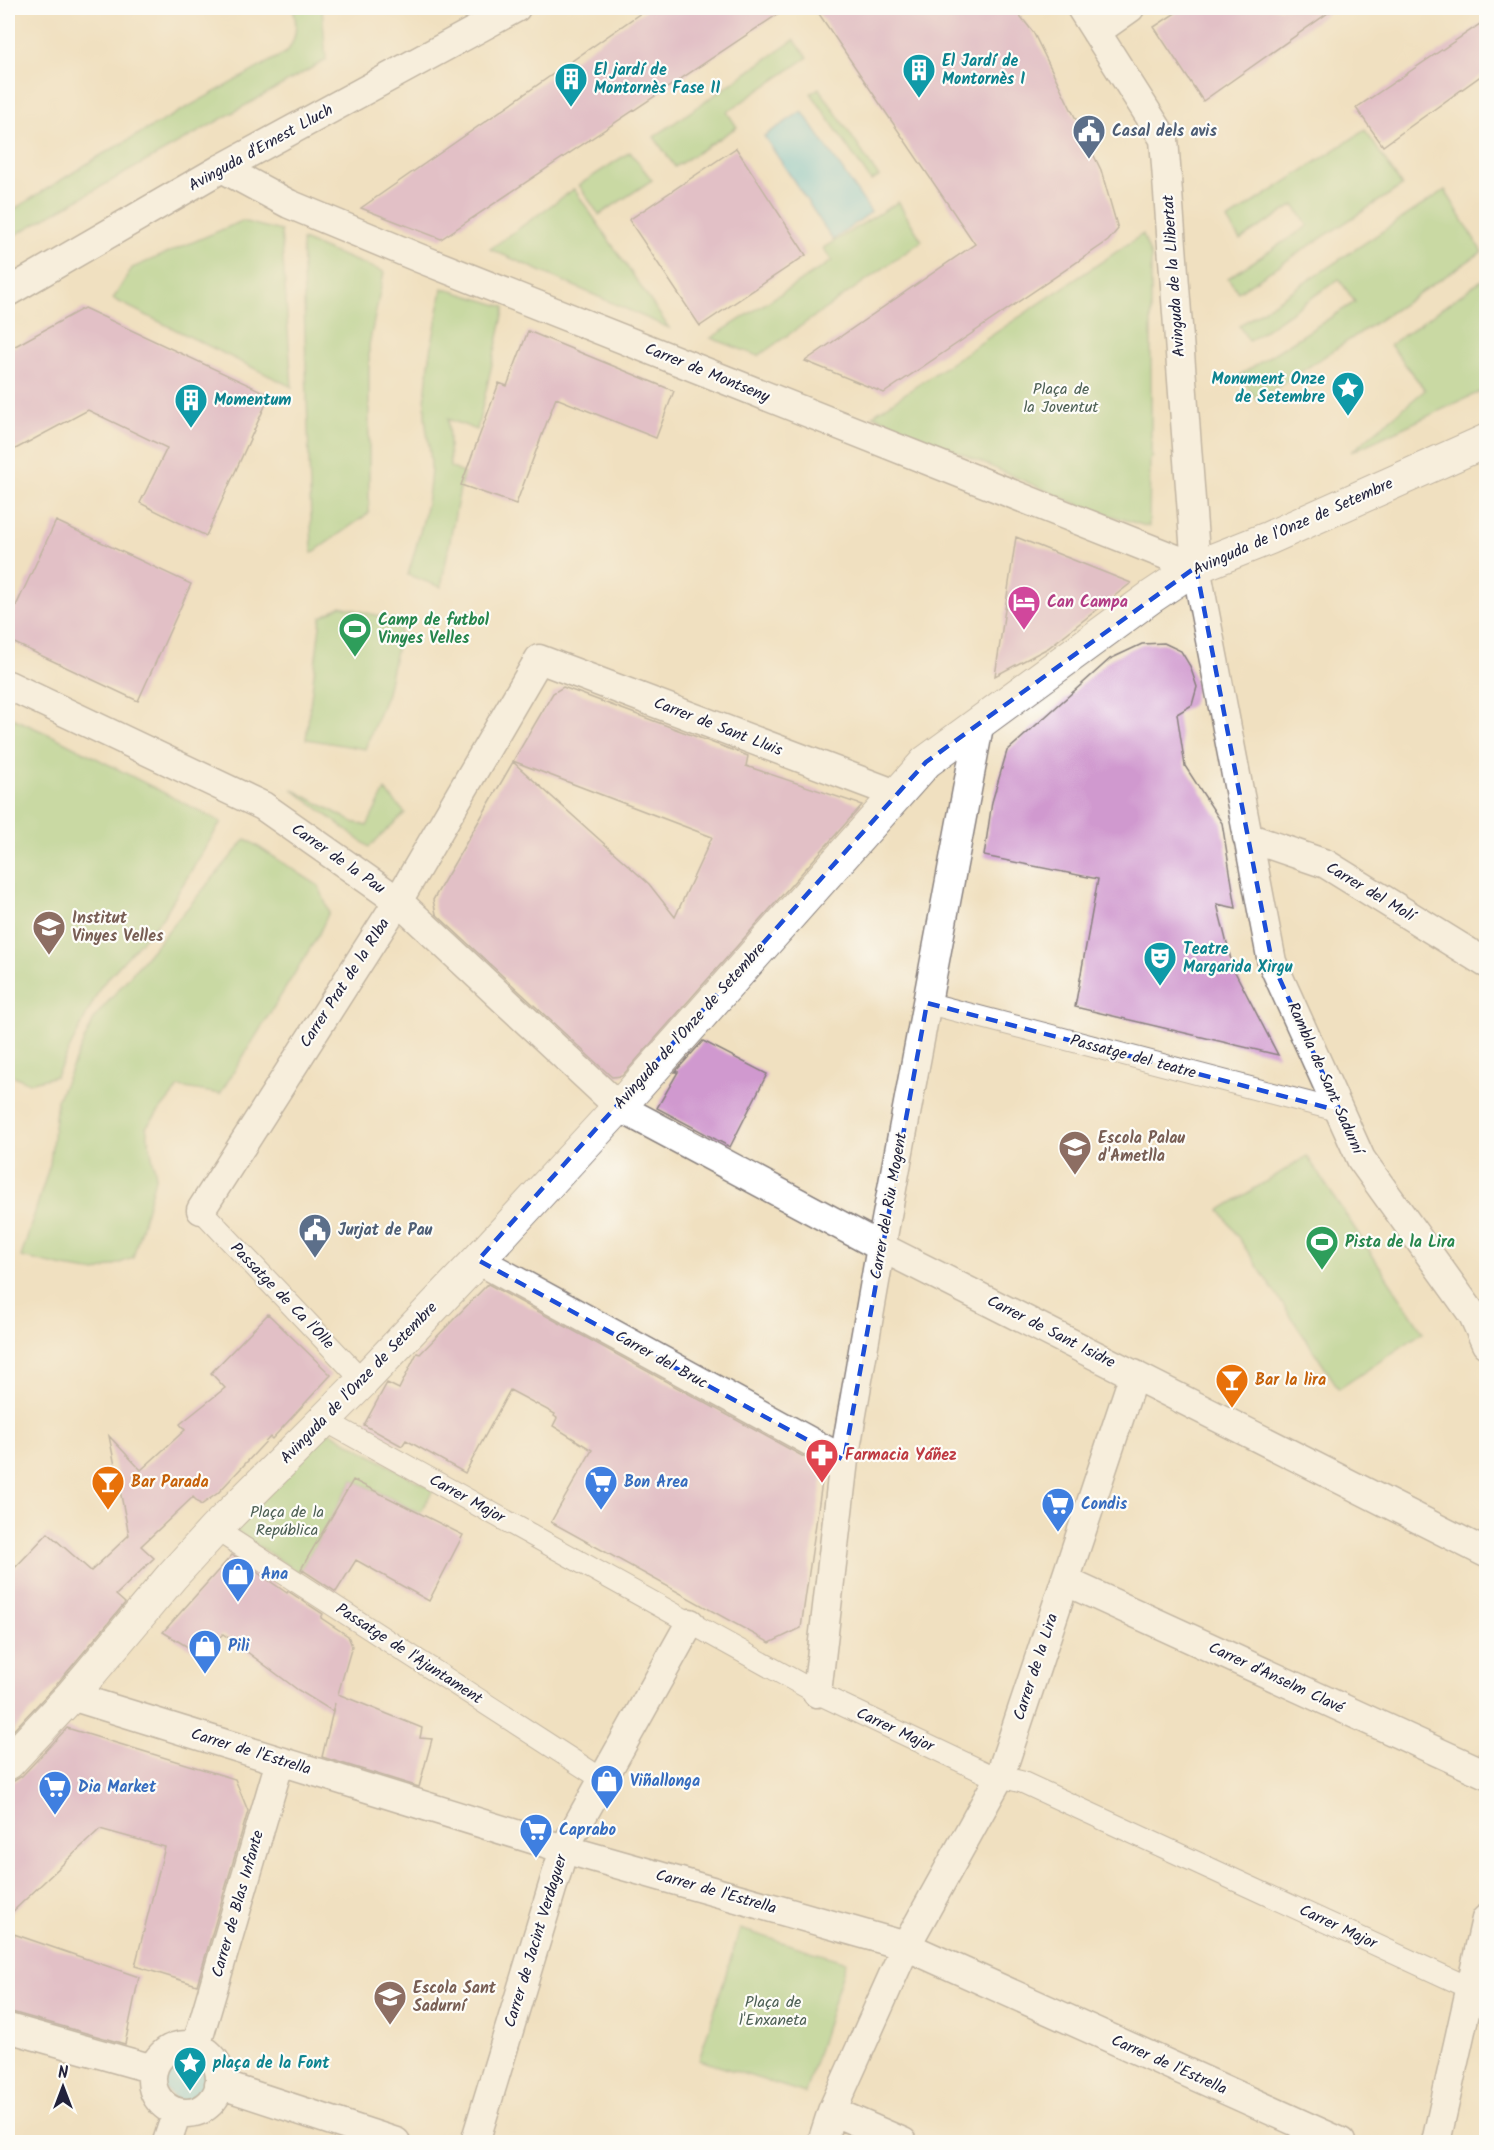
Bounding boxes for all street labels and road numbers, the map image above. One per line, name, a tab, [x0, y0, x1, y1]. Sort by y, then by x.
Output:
street label: Avinguda d'Ernest Lluch	[184, 98, 338, 198]
street label: Avinguda de la Llibertat	[1156, 193, 1192, 358]
street label: Carrer de Montseny	[641, 337, 774, 410]
street label: Avinguda de l'Onze de Setembre	[1189, 471, 1397, 583]
street label: Carrer de Sant Lluis	[650, 691, 786, 763]
street label: Carrer de la Pau	[286, 817, 390, 901]
street label: Carrer del Molí	[1321, 856, 1421, 930]
street label: Carrer Prat de la RIba	[294, 913, 396, 1053]
street label: Avinguda de l'Onze de Setembre	[608, 937, 772, 1115]
street label: Rambla de Sant Sadurní	[1280, 998, 1371, 1160]
street label: Passatge del teatre	[1067, 1028, 1199, 1086]
street label: Carrer del Riu Mogent	[864, 1130, 914, 1281]
street label: Passatge de Ca l'Olle	[224, 1237, 340, 1355]
street label: Carrer de Sant Isidre	[982, 1289, 1120, 1375]
street label: Avinguda de l'Onze de Setembre	[275, 1296, 443, 1470]
street label: Carrer del Bruc	[610, 1324, 712, 1396]
street label: Carrer Major	[424, 1468, 511, 1531]
street label: Passatge de l'Ajuntament	[331, 1597, 488, 1711]
street label: Carrer de la Lira	[1007, 1610, 1065, 1724]
street label: Carrer d'Anselm Clavé	[1204, 1636, 1349, 1721]
street label: Carrer Major	[852, 1701, 940, 1760]
street label: Carrer de l'Estrella	[188, 1722, 314, 1782]
street label: Carrer de Blas Infante	[205, 1828, 271, 1980]
street label: Carrer de Jacint Verdaguer	[498, 1850, 575, 2031]
street label: Carrer de l'Estrella	[653, 1863, 779, 1921]
street label: Carrer Major	[1295, 1898, 1383, 1957]
street label: Carrer de l'Estrella	[1107, 2028, 1231, 2102]

